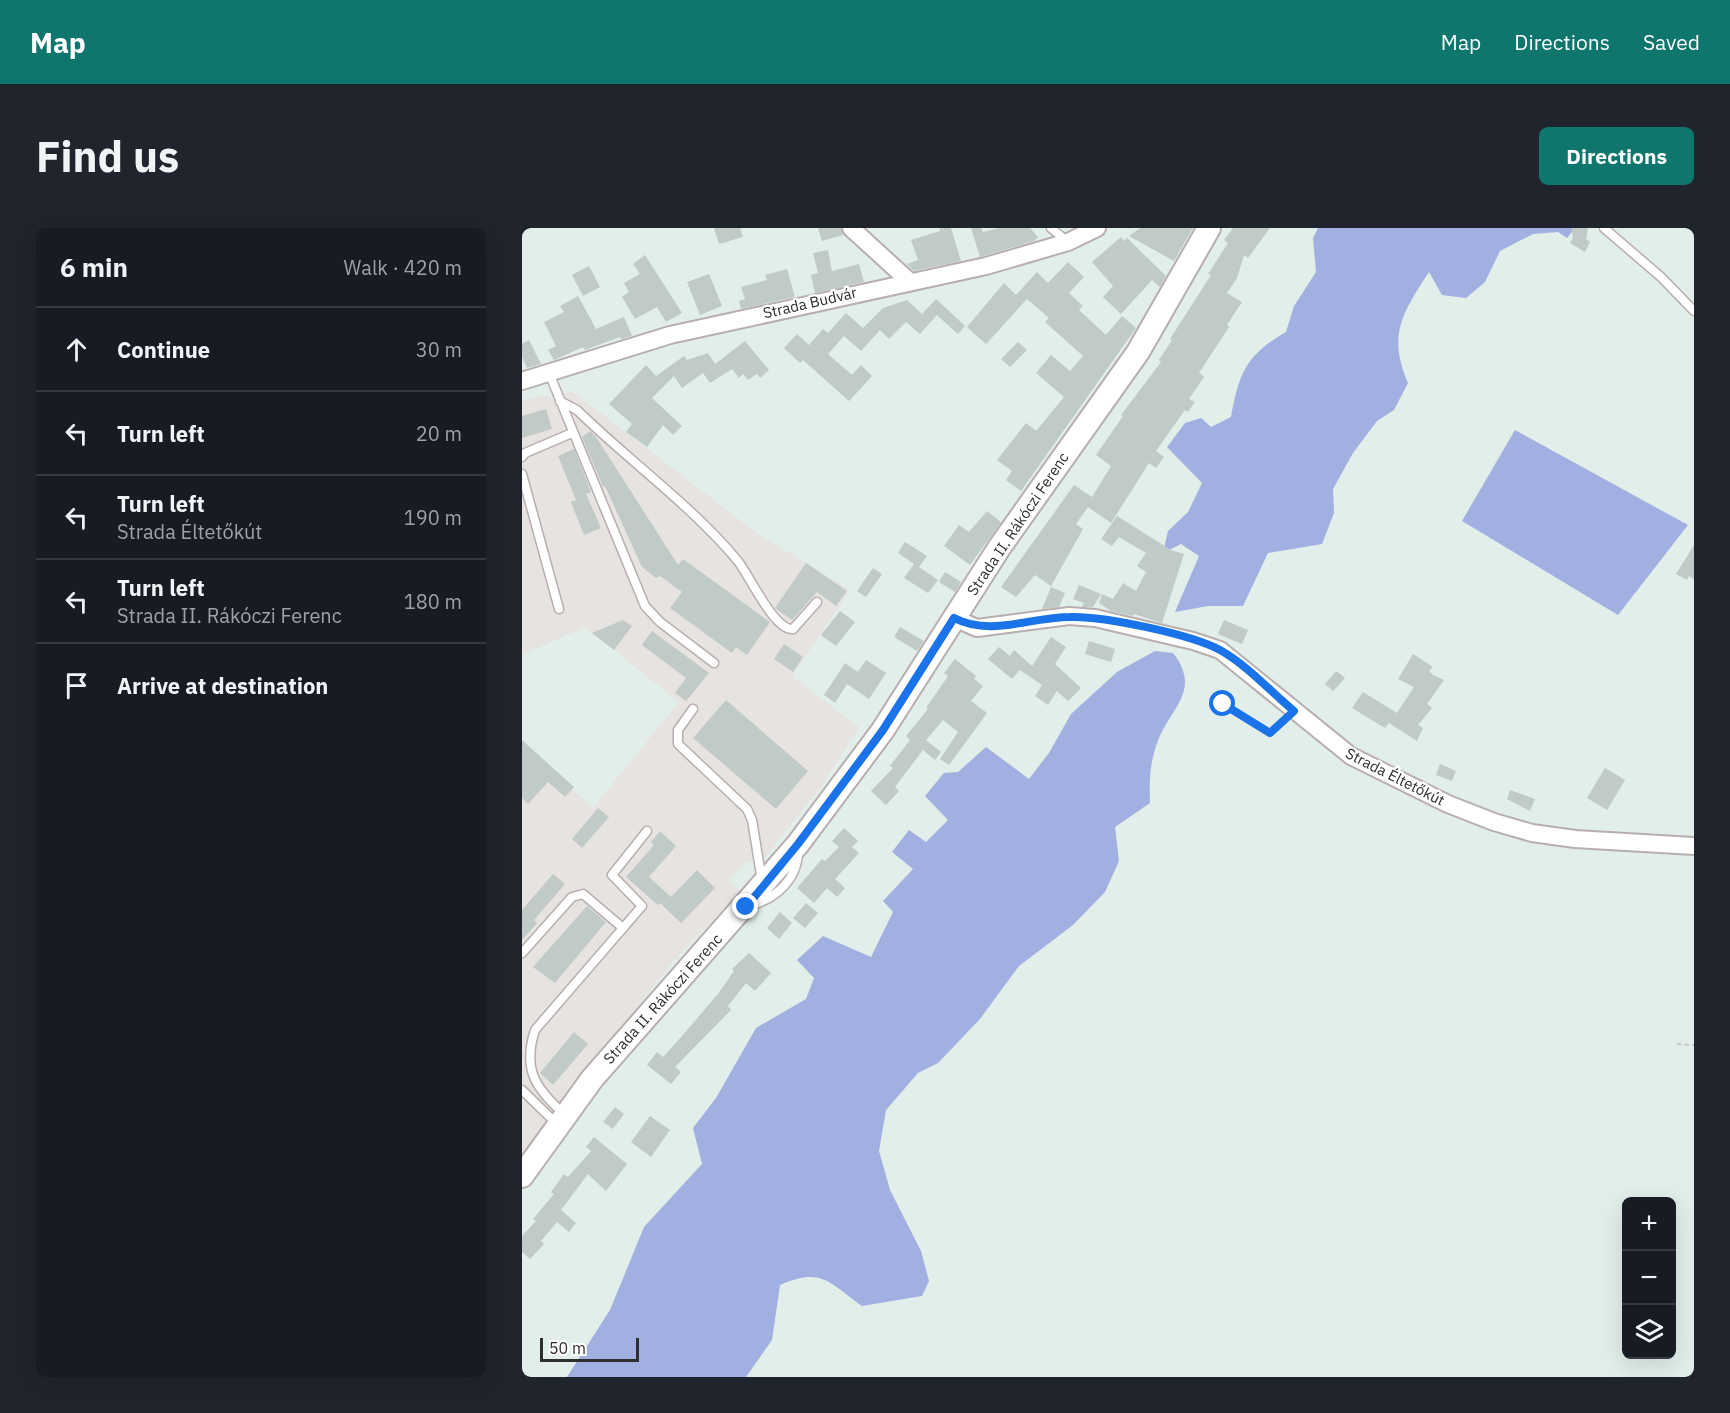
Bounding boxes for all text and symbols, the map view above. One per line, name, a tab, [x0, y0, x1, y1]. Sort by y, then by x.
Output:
text: Map	[30, 24, 86, 61]
text: Map	[1441, 28, 1481, 56]
text: Directions	[1514, 28, 1610, 56]
text: Saved	[1643, 28, 1700, 56]
button: Directions	[1539, 127, 1694, 185]
text: Find us	[36, 129, 179, 184]
text: 6 min	[60, 250, 128, 284]
text: Walk · 420 m	[344, 254, 462, 281]
street label: Strada Budvár	[761, 282, 859, 323]
icon: ahead	[60, 333, 93, 366]
text: Continue	[117, 335, 210, 364]
text: 30 m	[416, 336, 462, 363]
icon: left	[60, 417, 93, 450]
text: Turn left	[117, 419, 205, 448]
text: 20 m	[416, 420, 462, 447]
street label: Strada II. Rákóczi Ferenc	[963, 448, 1073, 599]
text: Turn left	[117, 489, 205, 518]
icon: left	[60, 501, 93, 534]
text: 190 m	[404, 504, 462, 531]
text: Strada Éltetőkút	[117, 518, 262, 545]
text: Turn left	[117, 573, 205, 602]
icon: left	[60, 585, 93, 618]
text: 180 m	[404, 588, 462, 615]
text: Strada II. Rákóczi Ferenc	[117, 602, 342, 629]
icon: arrive	[60, 669, 93, 702]
text: Arrive at destination	[117, 671, 328, 700]
route start	[1209, 690, 1235, 716]
street label: Strada Éltetőkút	[1342, 743, 1448, 810]
route end	[732, 893, 758, 919]
street label: Strada II. Rákóczi Ferenc	[599, 929, 726, 1068]
map controls	[1622, 1197, 1676, 1359]
button: +	[1622, 1197, 1676, 1251]
button: −	[1622, 1251, 1676, 1305]
button: layers	[1622, 1305, 1676, 1359]
scale bar	[540, 1335, 639, 1362]
text: 50 m	[549, 1338, 586, 1358]

